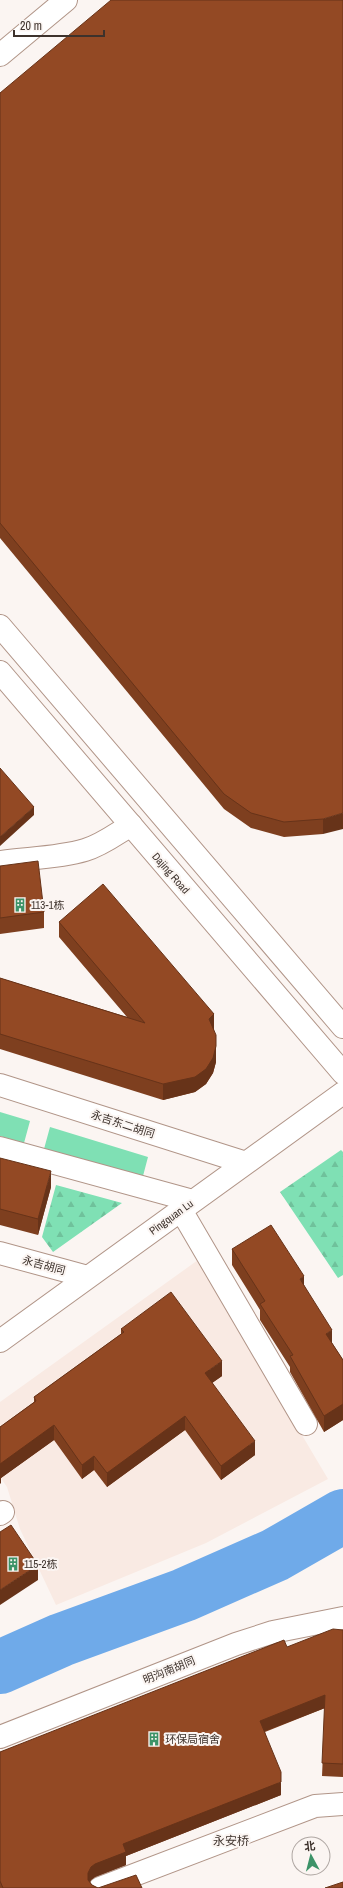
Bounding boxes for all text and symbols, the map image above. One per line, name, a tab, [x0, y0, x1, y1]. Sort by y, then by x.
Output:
scale bar	[14, 12, 104, 38]
text: 20 m	[20, 18, 42, 34]
street label: Dajing Road	[149, 849, 193, 897]
building icon: 113-1栋	[12, 897, 28, 913]
place label: 113-1栋	[31, 898, 64, 912]
street label: 永吉东二胡同	[89, 1107, 157, 1141]
street label: Pingquan Lu	[146, 1196, 196, 1238]
street label: 永吉胡同	[21, 1253, 67, 1277]
building icon: 115-2栋	[5, 1556, 21, 1572]
place label: 115-2栋	[24, 1557, 57, 1571]
street label: 明沟南胡同	[141, 1653, 197, 1687]
building icon: 环保局宿舍	[146, 1731, 162, 1747]
place label: 环保局宿舍	[165, 1732, 220, 1746]
district label: 永安桥	[213, 1833, 249, 1849]
north arrow	[291, 1836, 331, 1876]
text: 北	[303, 1838, 316, 1854]

